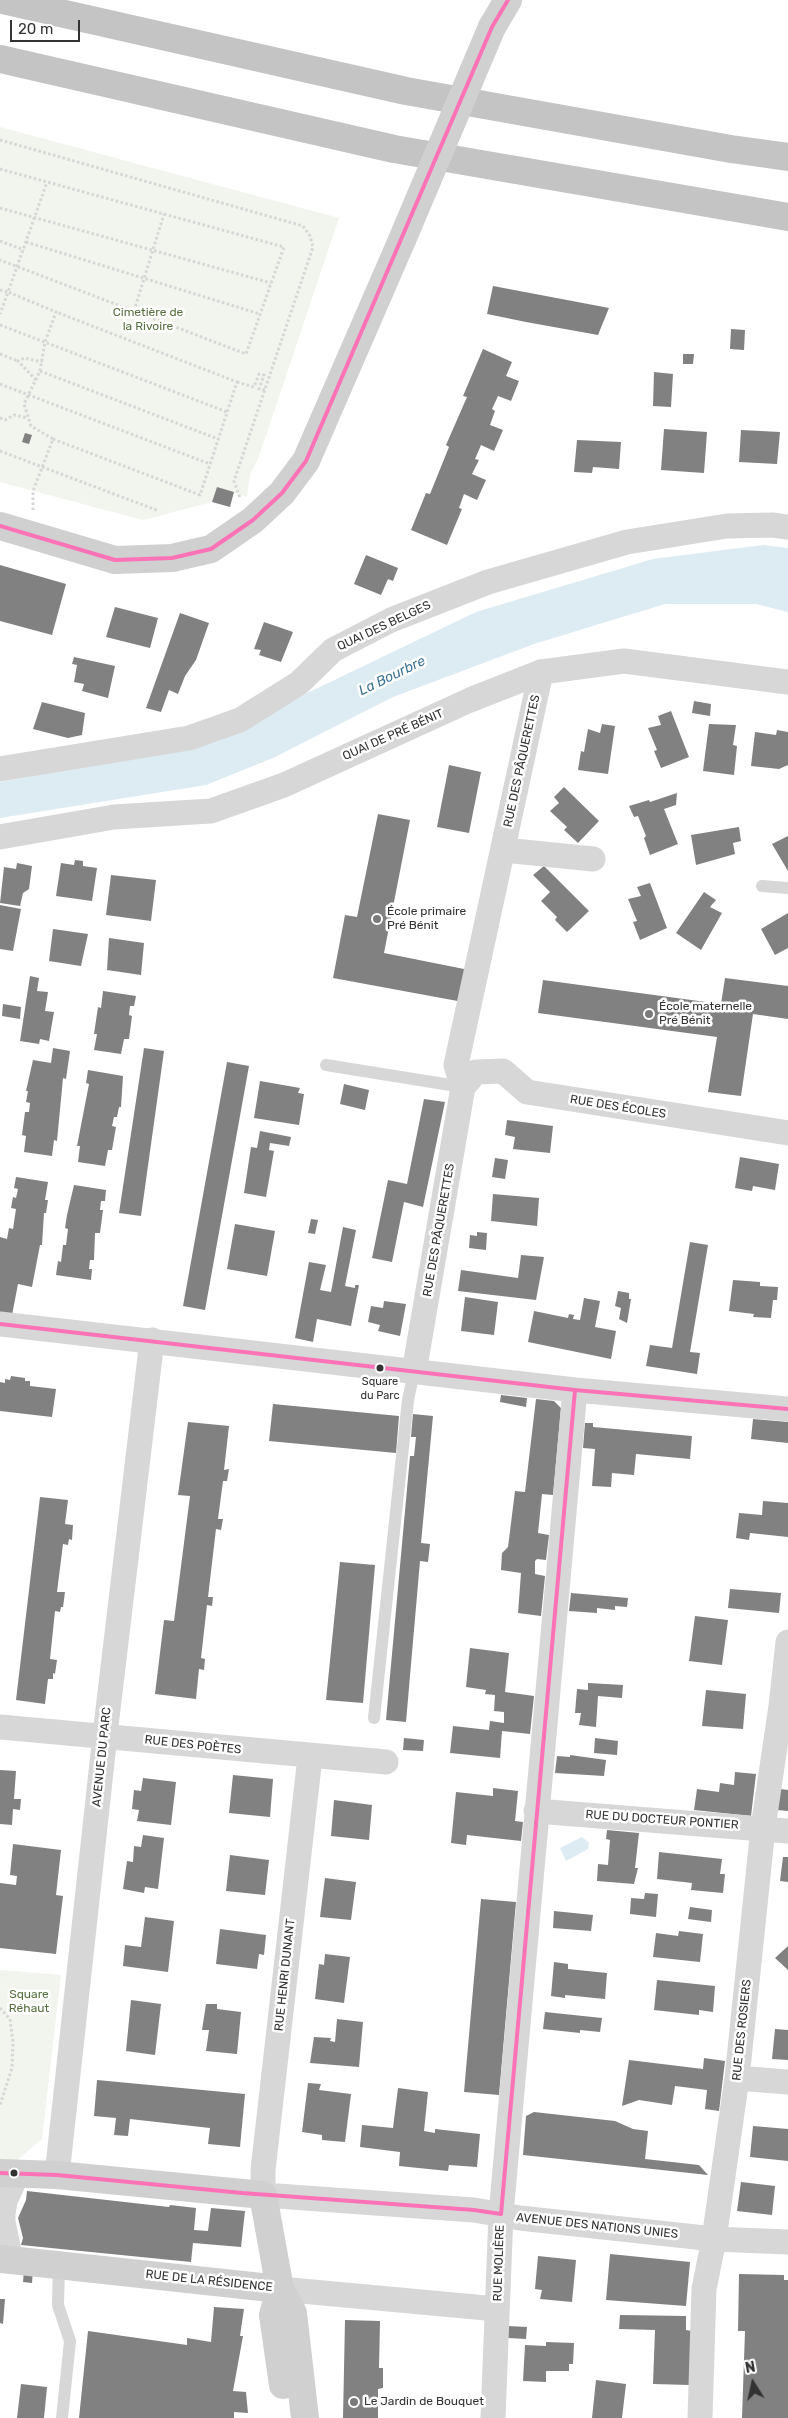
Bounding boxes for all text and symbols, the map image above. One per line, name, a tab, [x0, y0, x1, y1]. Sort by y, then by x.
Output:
scale bar	[12, 10, 82, 42]
text: 20 m	[18, 20, 53, 38]
park label: Cimetière de la Rivoire	[113, 306, 183, 334]
street label: QUAI DES BELGES	[335, 598, 433, 654]
water label: La Bourbre	[356, 653, 428, 699]
street label: RUE DES PÂQUERETTES	[501, 693, 543, 829]
street label: QUAI DE PRÉ BÉNIT	[340, 706, 446, 764]
place label: École primaire Pré Bénit	[387, 905, 466, 933]
marker: École primaire Pré Bénit	[371, 913, 383, 925]
place label: École maternelle Pré Bénit	[659, 1000, 752, 1028]
marker: École maternelle Pré Bénit	[643, 1008, 655, 1020]
street label: RUE DES ÉCOLES	[569, 1092, 667, 1122]
street label: RUE DES PÂQUERETTES	[420, 1162, 458, 1298]
marker: Square du Parc	[375, 1363, 385, 1373]
place label: Square du Parc	[360, 1375, 400, 1401]
street label: AVENUE DU PARC	[90, 1706, 114, 1808]
street label: RUE DES POÈTES	[144, 1733, 242, 1757]
street label: RUE DU DOCTEUR PONTIER	[585, 1807, 739, 1833]
street label: RUE HENRI DUNANT	[272, 1918, 298, 2032]
street label: RUE DES ROSIERS	[730, 1979, 754, 2081]
park label: Square Réhaut	[9, 1988, 49, 2016]
unlabelled marker	[9, 2168, 19, 2178]
street label: AVENUE DES NATIONS UNIES	[515, 2210, 679, 2242]
street label: RUE MOLIÈRE	[490, 2224, 508, 2302]
street label: RUE DE LA RÉSIDENCE	[145, 2267, 273, 2295]
north arrow	[728, 2358, 778, 2408]
text: N	[744, 2358, 757, 2377]
place label: Le Jardin de Bouquet	[364, 2395, 484, 2409]
marker: Le Jardin de Bouquet	[348, 2396, 360, 2408]

